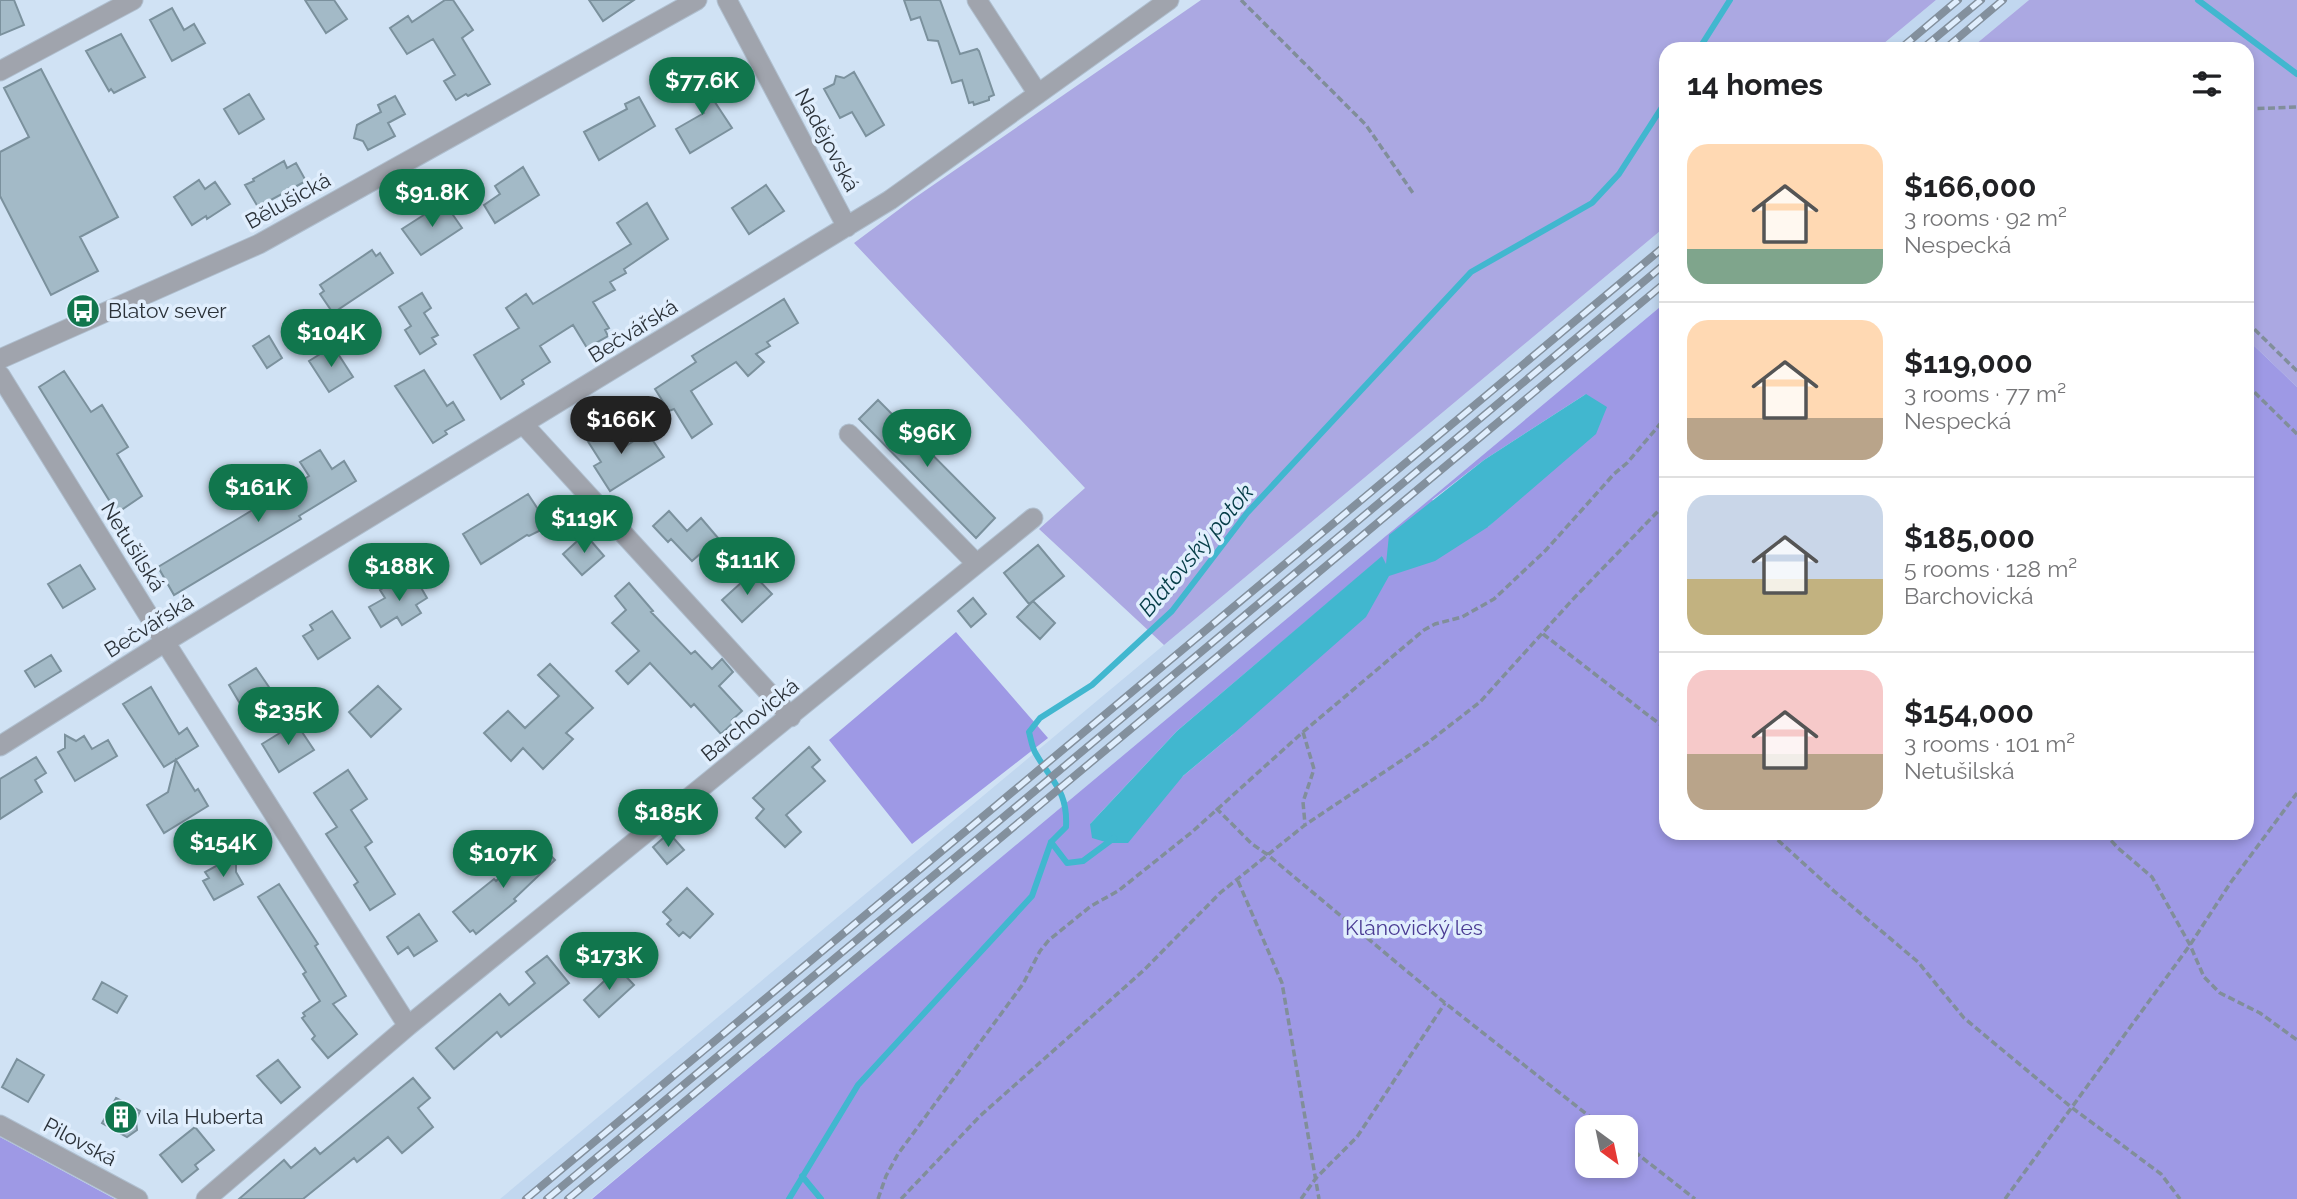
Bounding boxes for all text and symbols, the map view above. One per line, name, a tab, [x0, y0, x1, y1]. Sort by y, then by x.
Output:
pin: $77.6K	[645, 58, 759, 117]
icon: filters	[2188, 65, 2226, 103]
text: $77.6K	[665, 66, 739, 93]
text: 14 homes	[1687, 67, 1823, 102]
street label: Nadějovská	[790, 84, 865, 196]
street label: Bělušická	[241, 167, 335, 234]
text: $166,000	[1904, 169, 2036, 204]
pin: $91.8K	[375, 170, 489, 229]
icon: home	[1743, 172, 1827, 256]
text: $91.8K	[395, 178, 469, 205]
text: 3 rooms · 92 m²	[1904, 204, 2067, 231]
text: Nespecká	[1904, 231, 2011, 258]
bus stop icon: Blatov sever	[64, 292, 102, 330]
street label: Bečvářská	[584, 293, 682, 368]
place label: Blatov sever	[108, 298, 227, 323]
pin: $104K	[282, 310, 380, 369]
text: $104K	[297, 318, 365, 345]
text: $119,000	[1904, 345, 2033, 380]
icon: home	[1743, 348, 1827, 432]
text: 3 rooms · 77 m²	[1904, 380, 2066, 407]
pin: $166K	[572, 396, 670, 456]
text: $166K	[586, 405, 656, 432]
text: Nespecká	[1904, 407, 2011, 434]
pin: $96K	[886, 410, 968, 469]
text: $96K	[898, 418, 956, 445]
pin: $161K	[209, 464, 307, 524]
text: $161K	[225, 473, 291, 500]
water label: Blatovský potok	[1133, 478, 1259, 621]
pin: $119K	[535, 496, 633, 555]
street label: Netušilská	[96, 497, 171, 596]
text: $119K	[551, 504, 617, 531]
text: $185,000	[1904, 520, 2035, 555]
icon: home	[1743, 523, 1827, 607]
pin: $111K	[698, 538, 796, 597]
pin: $188K	[350, 544, 448, 603]
text: $111K	[715, 546, 779, 573]
text: $188K	[364, 552, 434, 579]
text: 5 rooms · 128 m²	[1904, 555, 2077, 582]
text: Barchovická	[1904, 582, 2033, 609]
street label: Bečvářská	[100, 588, 198, 663]
street label: Barchovická	[696, 673, 803, 767]
pin: $235K	[239, 688, 337, 747]
text: $154,000	[1904, 695, 2034, 730]
text: $235K	[254, 696, 322, 723]
icon: home	[1743, 698, 1827, 782]
text: 3 rooms · 101 m²	[1904, 730, 2075, 757]
text: Netušilská	[1904, 757, 2015, 784]
pin: $185K	[619, 790, 717, 849]
text: $185K	[634, 798, 702, 825]
pin: $154K	[174, 820, 272, 879]
text: $154K	[189, 828, 257, 855]
pin: $107K	[454, 830, 552, 890]
text: $107K	[469, 839, 537, 866]
park label: Klánovický les	[1345, 915, 1483, 940]
pin: $173K	[560, 932, 658, 992]
text: $173K	[575, 941, 643, 968]
building icon: vila Huberta	[102, 1098, 140, 1136]
place label: vila Huberta	[146, 1104, 263, 1129]
street label: Pilovská	[39, 1112, 121, 1171]
north arrow	[1575, 1115, 1638, 1178]
map controls	[1575, 1115, 1638, 1178]

